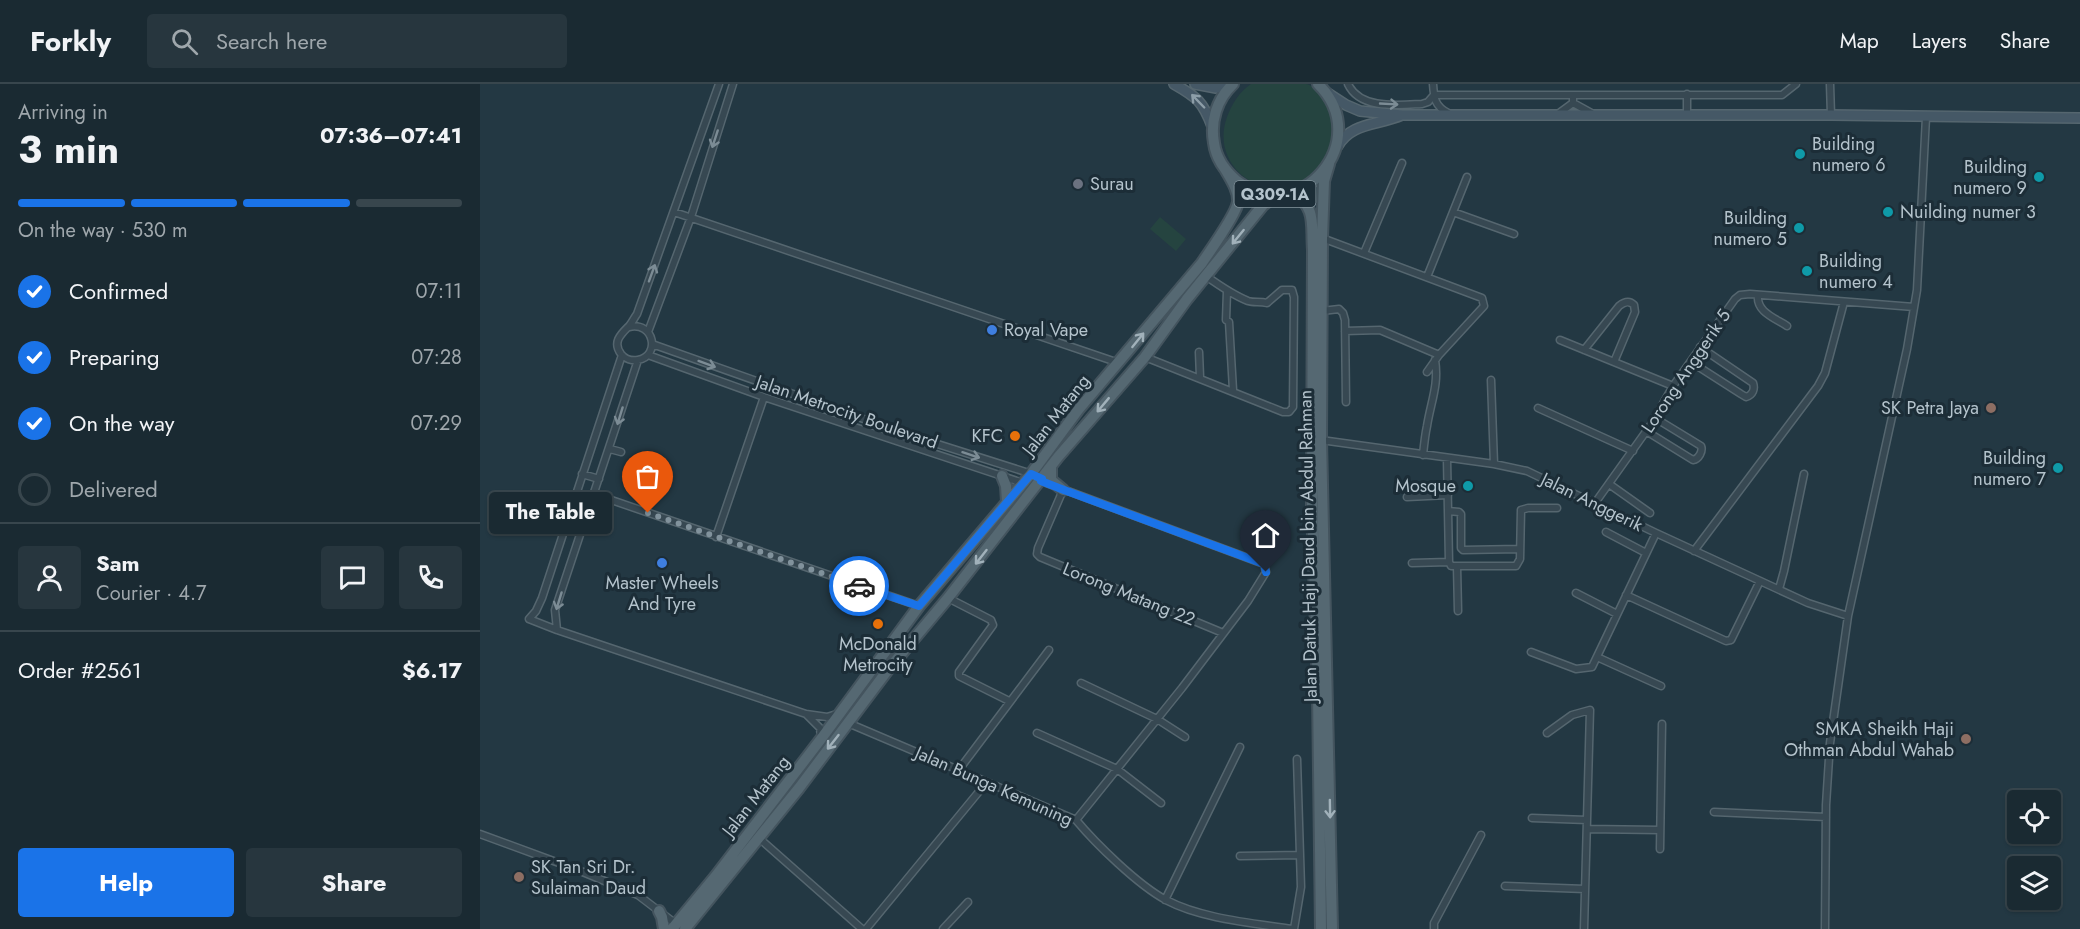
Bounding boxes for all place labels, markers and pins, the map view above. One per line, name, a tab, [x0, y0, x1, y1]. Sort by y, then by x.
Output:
place label: Building numero 6	[1812, 131, 1886, 178]
marker: Building numero 6	[1793, 147, 1807, 161]
place label: Building numero 9	[1953, 154, 2027, 201]
marker: Building numero 9	[2032, 170, 2046, 184]
place label: Surau	[1090, 171, 1134, 197]
marker: Surau	[1071, 177, 1085, 191]
place label: Nuilding numer 3	[1900, 199, 2036, 225]
place label: Building numero 5	[1714, 205, 1787, 252]
marker: Nuilding numer 3	[1881, 205, 1895, 219]
marker: Building numero 5	[1792, 221, 1806, 235]
place label: Building numero 4	[1819, 248, 1893, 295]
marker: Building numero 4	[1800, 264, 1814, 278]
place label: Royal Vape	[1004, 317, 1088, 343]
marker: Royal Vape	[985, 323, 999, 337]
place label: SK Petra Jaya	[1881, 395, 1979, 421]
marker: SK Petra Jaya	[1984, 401, 1998, 415]
place label: KFC	[972, 423, 1003, 449]
marker: KFC	[1008, 429, 1022, 443]
place label: Building numero 7	[1973, 445, 2047, 492]
pin	[622, 451, 673, 513]
marker: Building numero 7	[2051, 461, 2065, 475]
place label: Mosque	[1395, 473, 1456, 499]
marker: Mosque	[1461, 479, 1475, 493]
callout: The Table	[489, 492, 612, 534]
pin	[1240, 510, 1291, 572]
marker: Master Wheels And Tyre	[655, 556, 669, 570]
place label: Master Wheels And Tyre	[606, 570, 718, 617]
marker: McDonald Metrocity	[871, 617, 885, 631]
place label: McDonald Metrocity	[839, 631, 917, 678]
place label: SMKA Sheikh Haji Othman Abdul Wahab	[1784, 716, 1954, 763]
marker: SMKA Sheikh Haji Othman Abdul Wahab	[1959, 732, 1973, 746]
place label: SK Tan Sri Dr. Sulaiman Daud	[531, 854, 646, 901]
marker: SK Tan Sri Dr. Sulaiman Daud	[512, 870, 526, 884]

